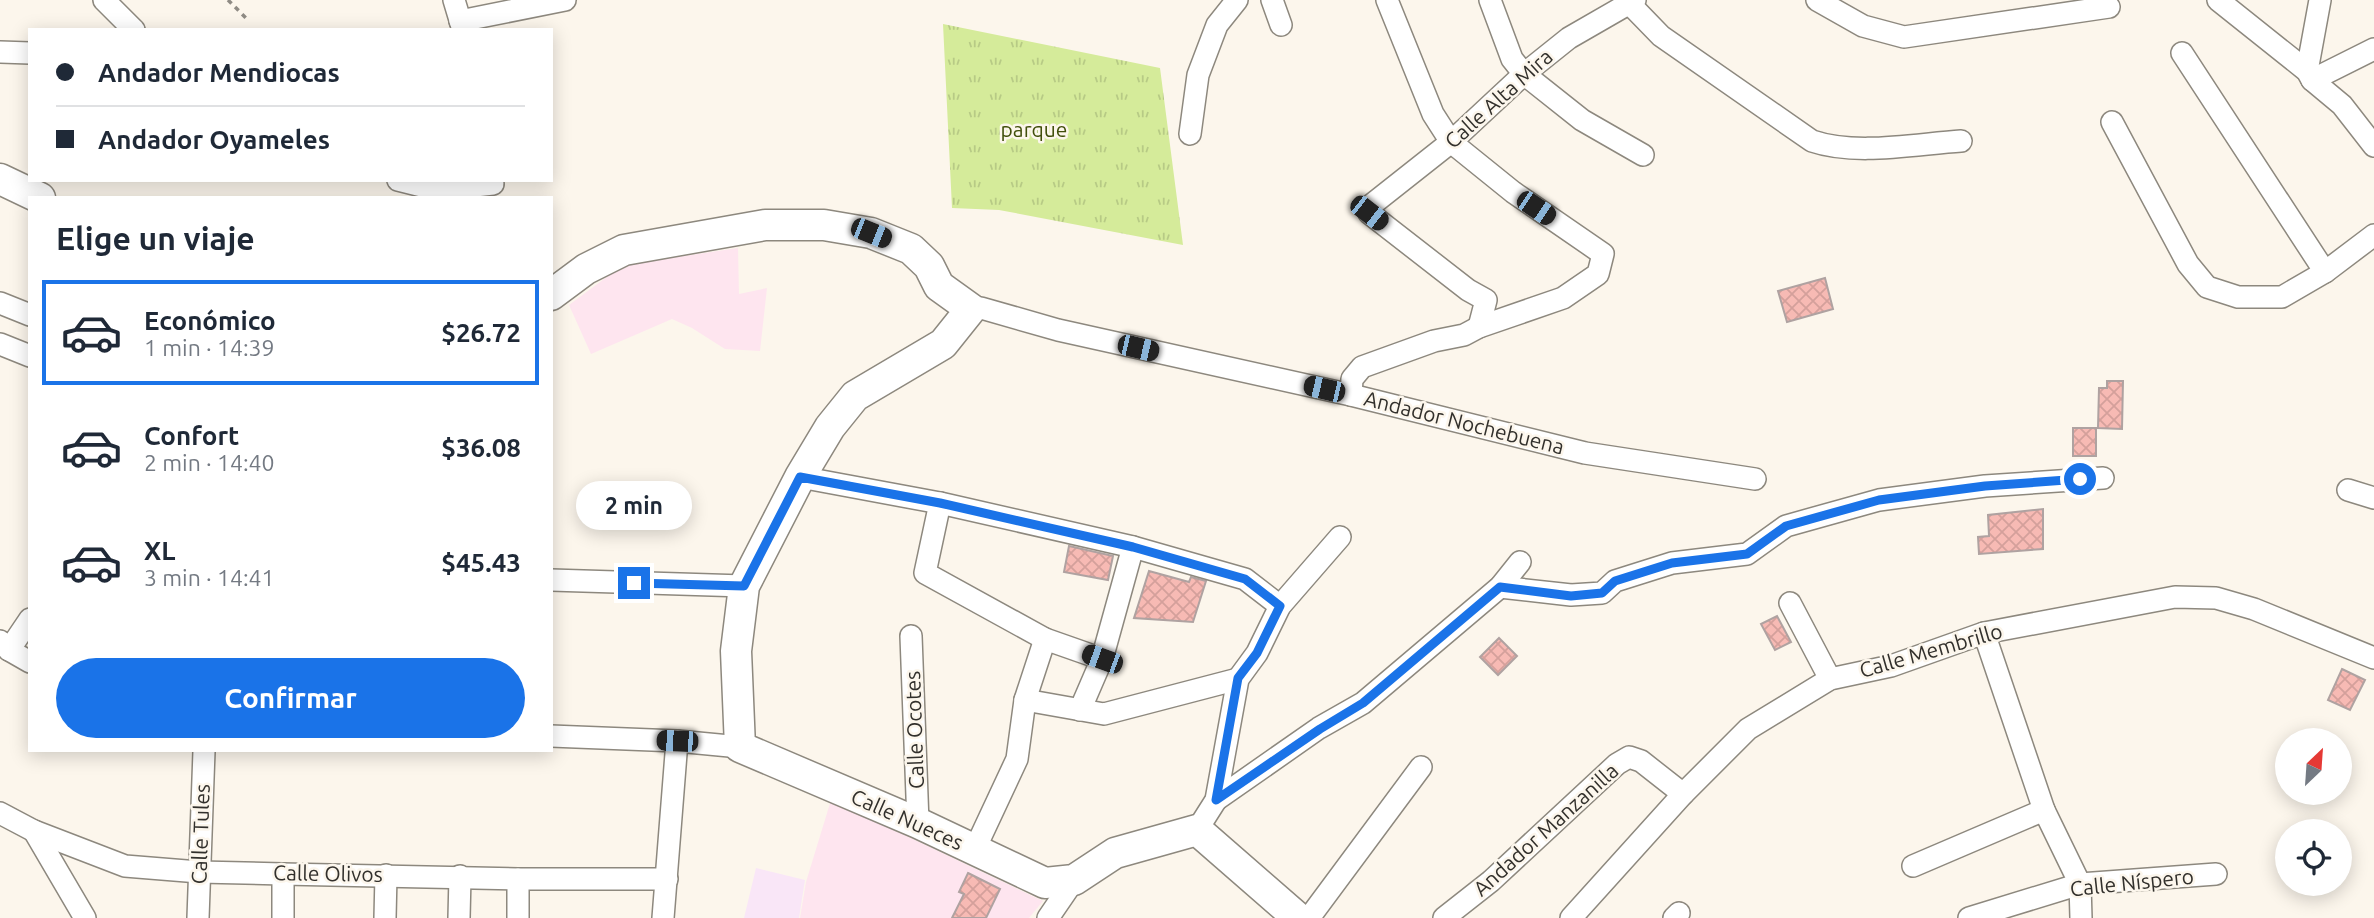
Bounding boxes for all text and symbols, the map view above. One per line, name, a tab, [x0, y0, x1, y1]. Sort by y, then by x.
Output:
street label: Calle Alta Mira	[1440, 44, 1557, 153]
text: Andador Mendiocas	[98, 58, 340, 87]
park label: parque	[1001, 117, 1067, 141]
text: Andador Oyameles	[98, 125, 330, 154]
car	[1513, 188, 1560, 228]
car	[1346, 192, 1393, 234]
car	[848, 215, 895, 251]
text: Elige un viaje	[56, 220, 255, 256]
icon: car	[60, 301, 123, 364]
text: Económico	[144, 306, 276, 335]
text: $26.72	[441, 318, 521, 347]
car	[1116, 333, 1161, 363]
text: 1 min · 14:39	[144, 335, 275, 360]
car	[1302, 374, 1347, 404]
street label: Andador Nochebuena	[1362, 386, 1567, 459]
icon: car	[60, 416, 123, 479]
text: Confort	[144, 421, 239, 450]
text: $36.08	[441, 433, 521, 462]
text: 2 min · 14:40	[144, 450, 275, 475]
route start	[2064, 463, 2096, 495]
callout: 2 min	[576, 482, 692, 530]
text: 2 min	[605, 493, 663, 518]
icon: car	[60, 531, 123, 594]
text: XL	[144, 536, 175, 565]
text: $45.43	[441, 548, 521, 577]
text: 3 min · 14:41	[144, 565, 275, 590]
route end	[618, 567, 650, 599]
street label: Calle Membrillo	[1856, 618, 2005, 682]
car	[1079, 642, 1126, 676]
button: Confirmar	[56, 658, 525, 738]
street label: Calle Ocotes	[900, 671, 928, 790]
north arrow	[2275, 728, 2352, 805]
map controls	[2275, 728, 2352, 896]
car	[656, 730, 699, 752]
street label: Andador Manzanilla	[1468, 758, 1623, 901]
street label: Calle Tules	[186, 783, 214, 885]
street label: Calle Nueces	[848, 784, 967, 854]
button: locate	[2275, 819, 2352, 896]
street label: Calle Olivos	[273, 860, 383, 886]
street label: Calle Níspero	[2069, 864, 2195, 900]

